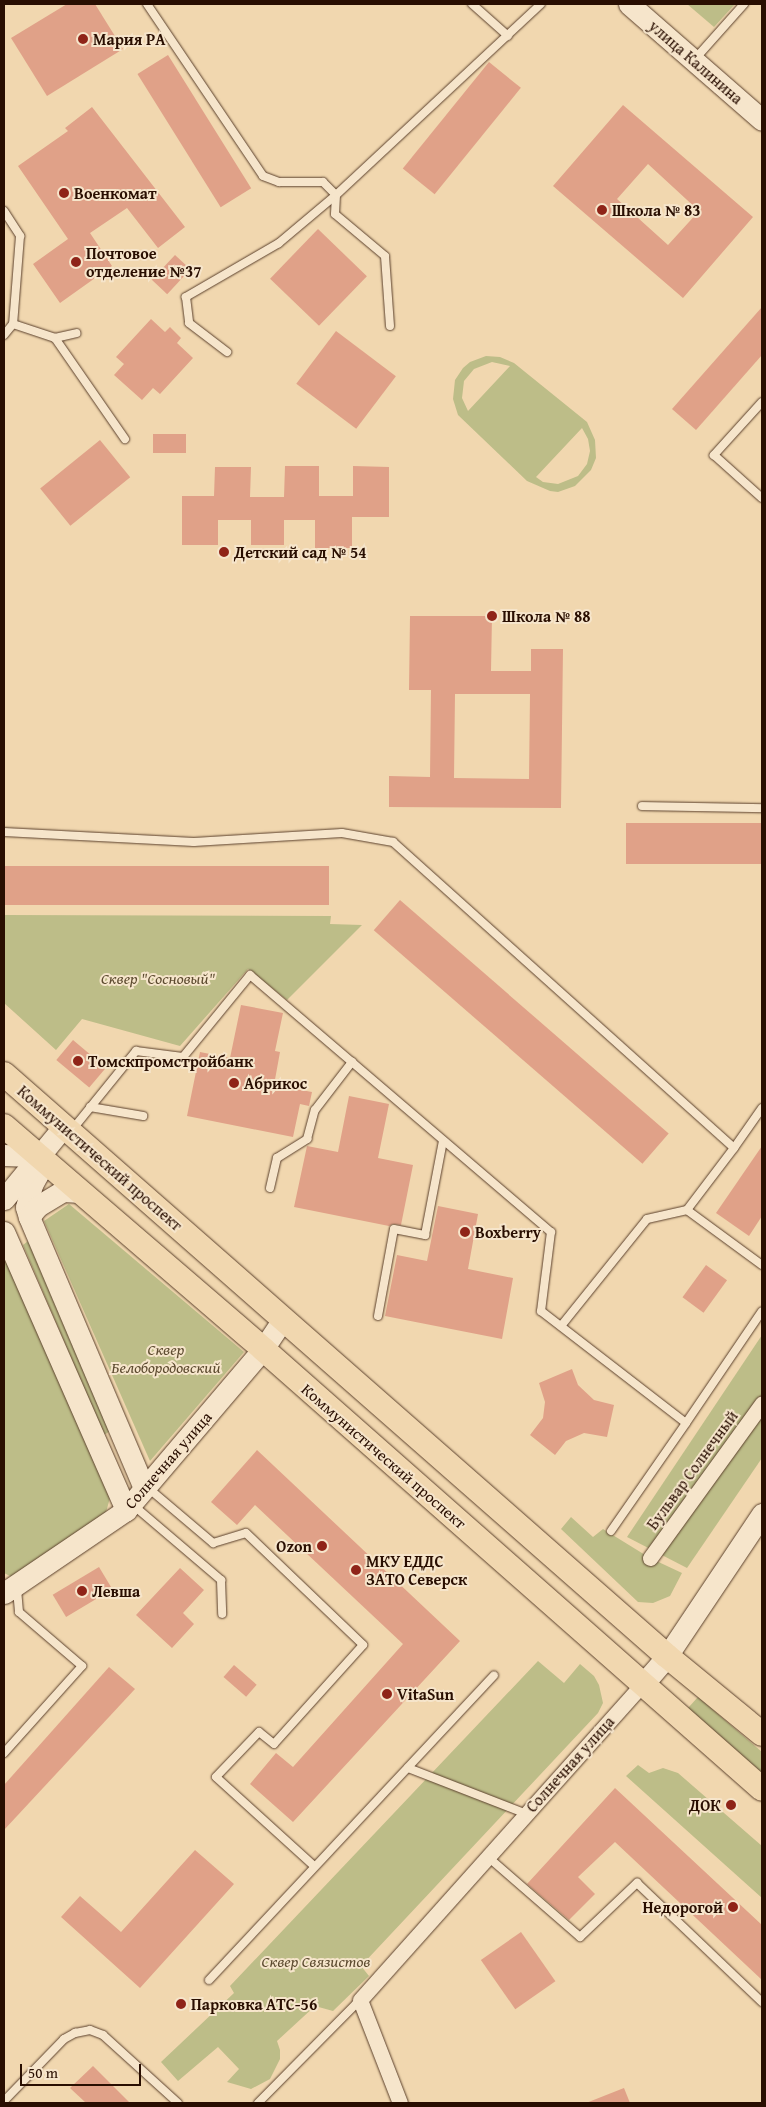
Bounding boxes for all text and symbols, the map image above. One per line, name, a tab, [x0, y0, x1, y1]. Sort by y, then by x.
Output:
street label: улица Калинина	[645, 16, 747, 108]
place label: Мария РА	[93, 29, 165, 49]
marker: Мария РА	[77, 33, 89, 45]
place label: Военкомат	[74, 183, 157, 203]
marker: Военкомат	[58, 187, 70, 199]
place label: Школа № 83	[612, 200, 701, 220]
marker: Школа № 83	[596, 204, 608, 216]
place label: Почтовое отделение №37	[86, 243, 201, 281]
marker: Почтовое отделение №37	[70, 256, 82, 268]
place label: Детский сад № 54	[234, 542, 366, 562]
marker: Детский сад № 54	[218, 546, 230, 558]
place label: Школа № 88	[502, 606, 591, 626]
marker: Школа № 88	[486, 610, 498, 622]
park label: Сквер "Сосновый"	[101, 968, 215, 988]
place label: Томскпромстройбанк	[88, 1051, 253, 1071]
marker: Томскпромстройбанк	[72, 1055, 84, 1067]
place label: Абрикос	[244, 1073, 307, 1093]
marker: Абрикос	[228, 1077, 240, 1089]
street label: Коммунистический проспект	[14, 1081, 186, 1235]
place label: Boxberry	[475, 1222, 541, 1242]
marker: Boxberry	[459, 1226, 471, 1238]
park label: Сквер Белобородовский	[111, 1339, 221, 1377]
street label: Коммунистический проспект	[298, 1379, 470, 1533]
street label: Солнечная улица	[120, 1407, 216, 1513]
street label: Бульвар Солнечный	[642, 1407, 742, 1533]
place label: Ozon	[276, 1536, 312, 1556]
marker: Ozon	[316, 1540, 328, 1552]
place label: МКУ ЕДДС ЗАТО Северск	[366, 1551, 467, 1589]
marker: МКУ ЕДДС ЗАТО Северск	[350, 1564, 362, 1576]
place label: Левша	[92, 1581, 140, 1601]
marker: Левша	[76, 1585, 88, 1597]
place label: VitaSun	[397, 1684, 454, 1704]
marker: VitaSun	[381, 1688, 393, 1700]
street label: Солнечная улица	[522, 1712, 618, 1816]
place label: ДОК	[689, 1795, 721, 1815]
marker: ДОК	[725, 1799, 737, 1811]
place label: Недорогой	[642, 1897, 723, 1917]
marker: Недорогой	[727, 1901, 739, 1913]
park label: Сквер Связистов	[262, 1951, 370, 1971]
place label: Парковка АТС-56	[191, 1994, 317, 2014]
marker: Парковка АТС-56	[175, 1998, 187, 2010]
scale bar	[22, 2054, 144, 2086]
text: 50 m	[28, 2062, 58, 2083]

